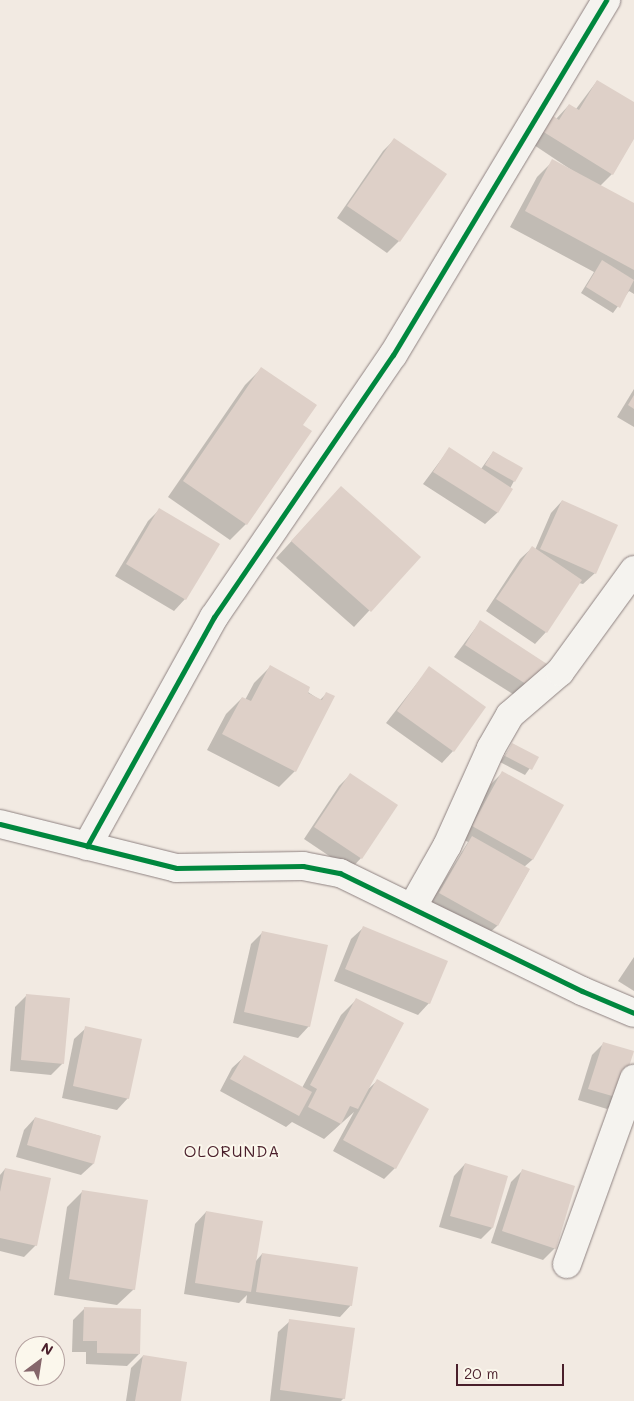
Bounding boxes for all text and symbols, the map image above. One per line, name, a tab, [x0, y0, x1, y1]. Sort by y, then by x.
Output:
district label: OLORUNDA	[183, 1141, 281, 1161]
north arrow	[15, 1336, 65, 1386]
text: N	[38, 1338, 57, 1359]
scale bar	[459, 1354, 566, 1386]
text: 20 m	[464, 1363, 498, 1383]

